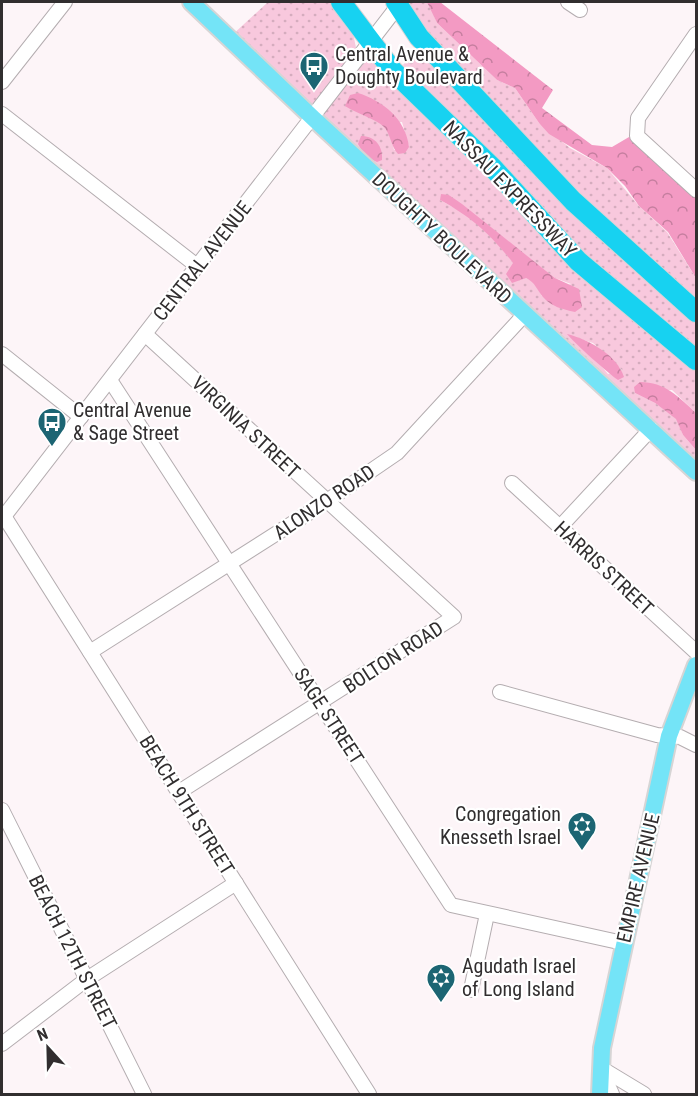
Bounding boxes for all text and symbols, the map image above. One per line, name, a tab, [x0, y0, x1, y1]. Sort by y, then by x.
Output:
place label: Central Avenue & Doughty Boulevard	[335, 42, 483, 89]
bus stop icon: Central Avenue & Doughty Boulevard	[298, 50, 330, 92]
street label: NASSAU EXPRESSWAY	[438, 115, 582, 263]
street label: DOUGHTY BOULEVARD	[367, 167, 517, 309]
street label: CENTRAL AVENUE	[148, 196, 256, 326]
street label: VIRGINIA STREET	[187, 371, 305, 483]
place label: Central Avenue & Sage Street	[73, 398, 191, 445]
bus stop icon: Central Avenue & Sage Street	[36, 406, 68, 448]
street label: ALONZO ROAD	[269, 459, 379, 545]
street label: HARRIS STREET	[549, 516, 659, 620]
street label: BOLTON ROAD	[339, 616, 447, 698]
street label: SAGE STREET	[289, 663, 369, 769]
street label: BEACH 9TH STREET	[134, 731, 240, 879]
place label: Congregation Knesseth Israel	[440, 802, 561, 849]
synagogue icon: Congregation Knesseth Israel	[566, 810, 598, 852]
street label: EMPIRE AVENUE	[611, 811, 665, 945]
street label: BEACH 12TH STREET	[24, 871, 122, 1033]
place label: Agudath Israel of Long Island	[462, 954, 576, 1001]
synagogue icon: Agudath Israel of Long Island	[425, 962, 457, 1004]
north arrow	[18, 1018, 78, 1078]
text: N	[34, 1024, 51, 1045]

